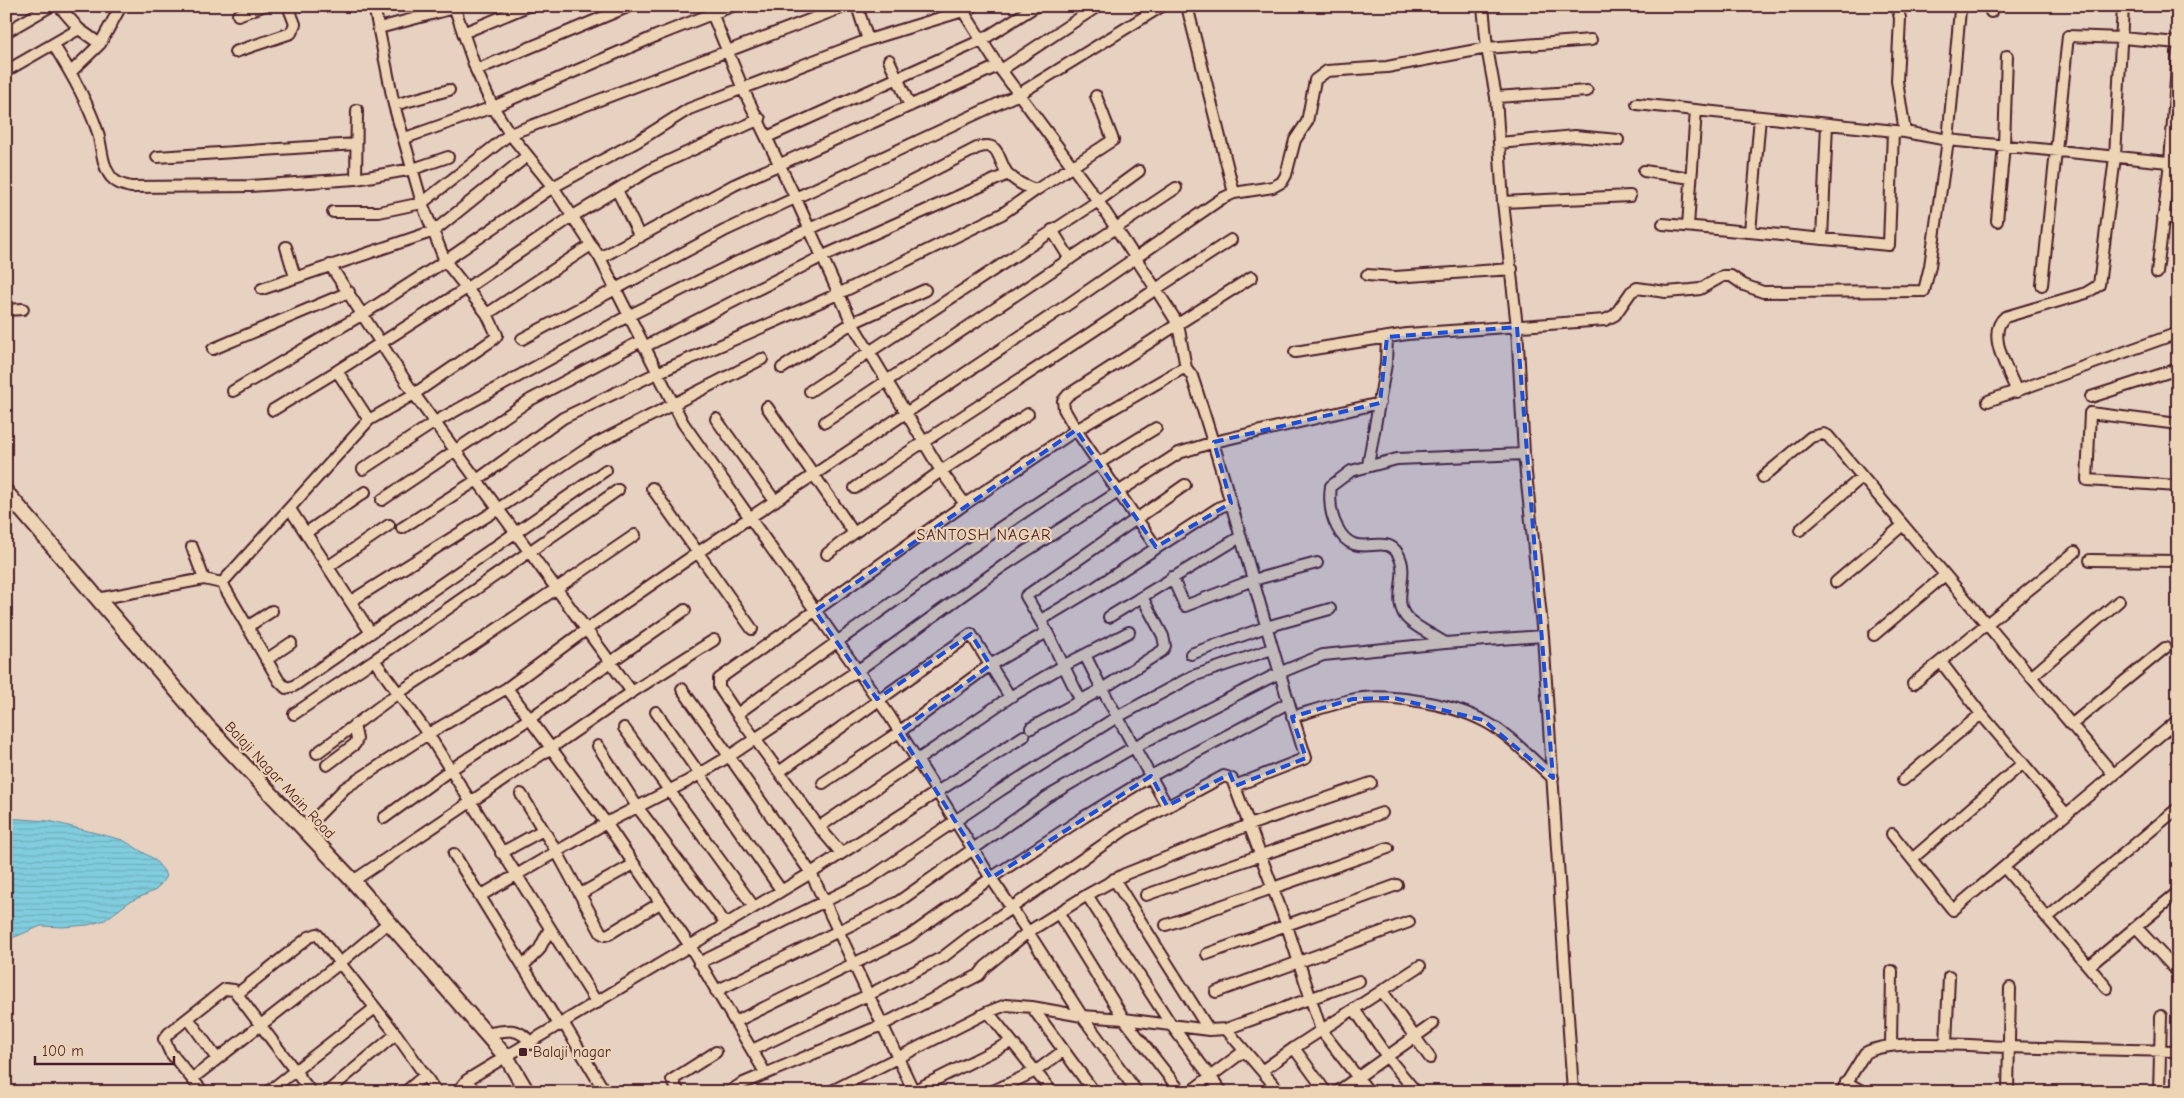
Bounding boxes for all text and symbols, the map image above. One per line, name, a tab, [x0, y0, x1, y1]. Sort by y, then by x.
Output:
district label: SANTOSH NAGAR	[916, 526, 1052, 544]
street label: Balaji Nagar Main Road	[221, 718, 339, 842]
scale bar	[35, 1033, 174, 1065]
text: 100 m	[42, 1042, 84, 1060]
place label: Balaji nagar	[533, 1043, 611, 1061]
marker: Balaji nagar	[517, 1046, 529, 1058]

